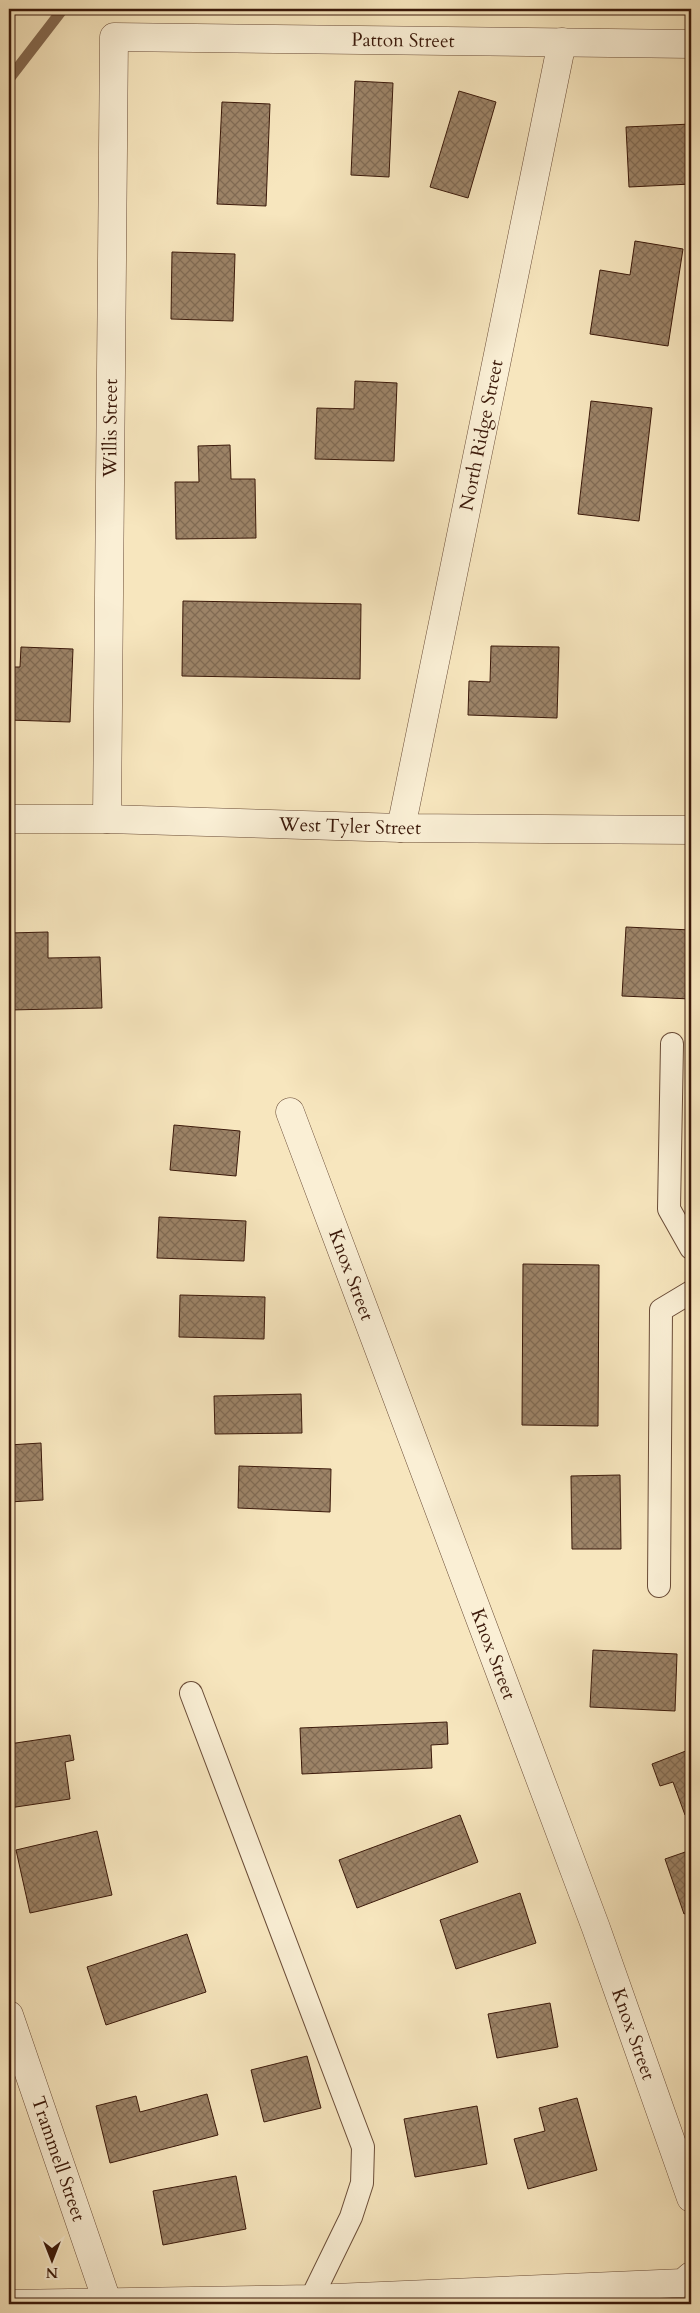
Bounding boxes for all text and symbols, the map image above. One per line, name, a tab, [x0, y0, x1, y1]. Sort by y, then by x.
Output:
street label: Patton Street	[351, 27, 455, 54]
street label: North Ridge Street	[453, 357, 510, 513]
street label: Willis Street	[97, 379, 124, 478]
street label: West Tyler Street	[277, 811, 421, 841]
street label: Knox Street	[322, 1226, 380, 1324]
street label: Knox Street	[464, 1605, 522, 1703]
street label: Knox Street	[605, 1985, 661, 2084]
street label: Trammell Street	[25, 2093, 92, 2225]
north arrow	[28, 2236, 78, 2286]
text: N	[46, 2263, 58, 2282]

